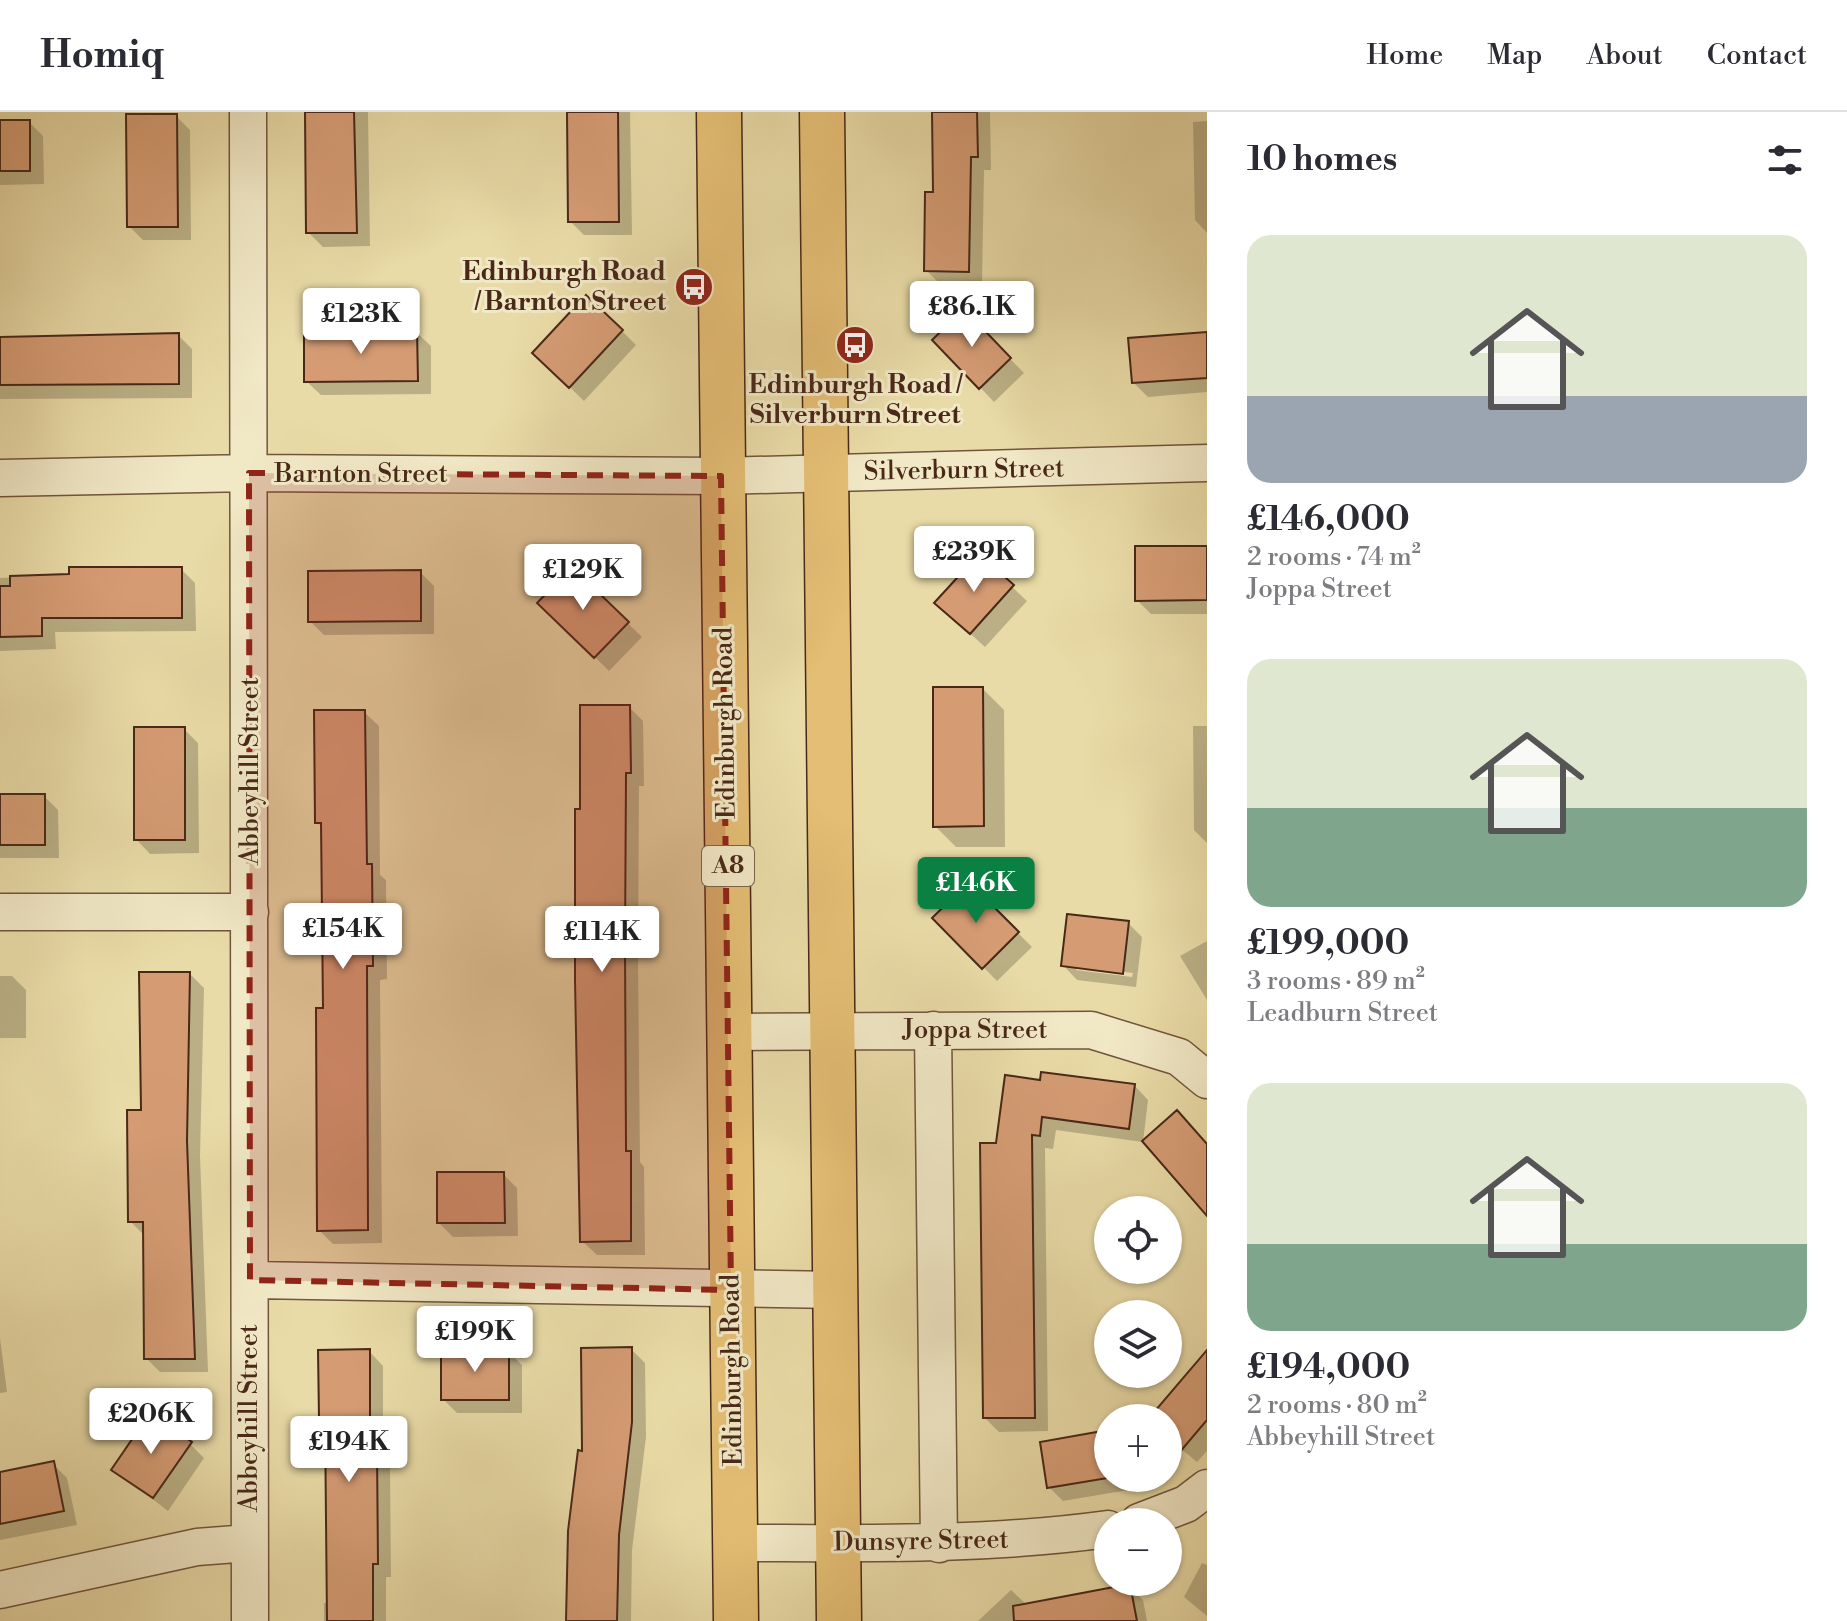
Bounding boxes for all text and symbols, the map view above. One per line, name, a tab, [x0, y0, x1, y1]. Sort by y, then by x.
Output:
text: Homiq	[40, 32, 164, 79]
text: Home	[1367, 38, 1443, 73]
text: Map	[1487, 38, 1542, 73]
text: About	[1586, 38, 1663, 73]
text: Contact	[1707, 38, 1807, 73]
icon: filters	[1763, 138, 1807, 182]
text: 10 homes	[1247, 139, 1397, 181]
place label: Edinburgh Road / Barnton Street	[462, 256, 667, 318]
bus stop icon: Edinburgh Road / Barnton Street	[673, 266, 715, 308]
pin: £86.1K	[907, 281, 1037, 349]
icon: home	[1455, 287, 1599, 431]
pin: £123K	[305, 288, 417, 356]
text: £86.1K	[928, 291, 1016, 323]
text: £123K	[321, 298, 401, 330]
bus stop icon: Edinburgh Road / Silverburn Street	[834, 324, 876, 366]
place label: Edinburgh Road / Silverburn Street	[749, 369, 963, 431]
street label: Silverburn Street	[863, 452, 1065, 488]
street label: Barnton Street	[273, 458, 448, 490]
text: £146,000	[1247, 499, 1410, 541]
pin: £239K	[918, 526, 1030, 594]
text: £239K	[932, 536, 1016, 568]
text: 2 rooms · 74 m²	[1247, 541, 1421, 573]
pin: £129K	[527, 544, 639, 612]
text: £129K	[542, 554, 624, 586]
text: Joppa Street	[1247, 573, 1392, 605]
street label: Edinburgh Road	[707, 626, 743, 819]
street label: Abbeyhill Street	[234, 677, 266, 866]
icon: home	[1455, 711, 1599, 855]
road number: A8	[702, 846, 754, 886]
pin: £146K	[920, 857, 1032, 925]
text: £146K	[936, 867, 1016, 899]
pin: £154K	[287, 903, 399, 971]
pin: £114K	[546, 906, 658, 974]
text: £154K	[302, 913, 384, 945]
text: £114K	[563, 916, 641, 948]
text: £199,000	[1247, 923, 1409, 965]
text: 3 rooms · 89 m²	[1247, 965, 1425, 997]
text: Leadburn Street	[1247, 997, 1438, 1029]
street label: Joppa Street	[902, 1014, 1047, 1046]
icon: home	[1455, 1135, 1599, 1279]
map controls	[1094, 1196, 1182, 1596]
button: locate	[1094, 1196, 1182, 1284]
street label: Edinburgh Road	[714, 1273, 750, 1466]
button: layers	[1094, 1300, 1182, 1388]
pin: £199K	[419, 1306, 531, 1374]
text: £199K	[435, 1316, 515, 1348]
street label: Abbeyhill Street	[233, 1324, 265, 1513]
text: £194,000	[1247, 1347, 1410, 1389]
pin: £206K	[95, 1388, 207, 1456]
text: 2 rooms · 80 m²	[1247, 1389, 1427, 1421]
text: £206K	[107, 1398, 195, 1430]
button: +	[1094, 1404, 1182, 1492]
pin: £194K	[293, 1416, 405, 1484]
text: Abbeyhill Street	[1247, 1421, 1435, 1453]
text: £194K	[308, 1426, 390, 1458]
button: −	[1094, 1508, 1182, 1596]
street label: Dunsyre Street	[833, 1523, 1009, 1559]

